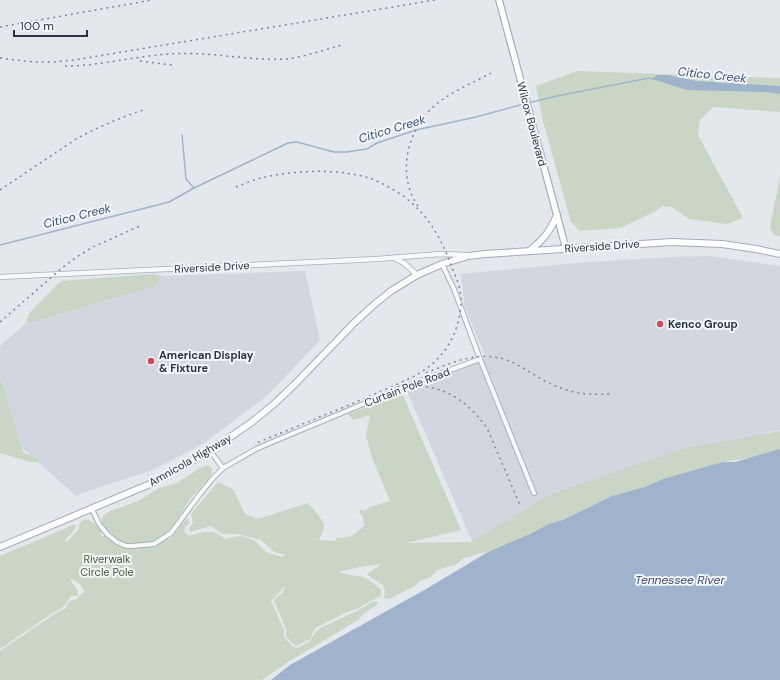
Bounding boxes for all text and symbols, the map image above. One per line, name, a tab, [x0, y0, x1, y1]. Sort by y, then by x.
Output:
scale bar	[14, 12, 87, 38]
text: 100 m	[20, 18, 54, 34]
water label: Citico Creek	[677, 63, 748, 87]
street label: Wilcox Boulevard	[514, 80, 550, 168]
water label: Citico Creek	[357, 111, 428, 147]
water label: Citico Creek	[41, 200, 113, 232]
street label: Riverside Drive	[564, 236, 640, 256]
street label: Riverside Drive	[174, 258, 250, 276]
place label: Kenco Group	[668, 317, 738, 331]
marker: Kenco Group	[655, 319, 665, 329]
place label: American Display & Fixture	[159, 348, 254, 375]
marker: American Display & Fixture	[146, 356, 156, 366]
street label: Curtain Pole Road	[362, 364, 452, 410]
street label: Amnicola Highway	[146, 431, 234, 489]
park label: Riverwalk Circle Pole	[80, 552, 134, 579]
water label: Tennessee River	[635, 572, 725, 588]

